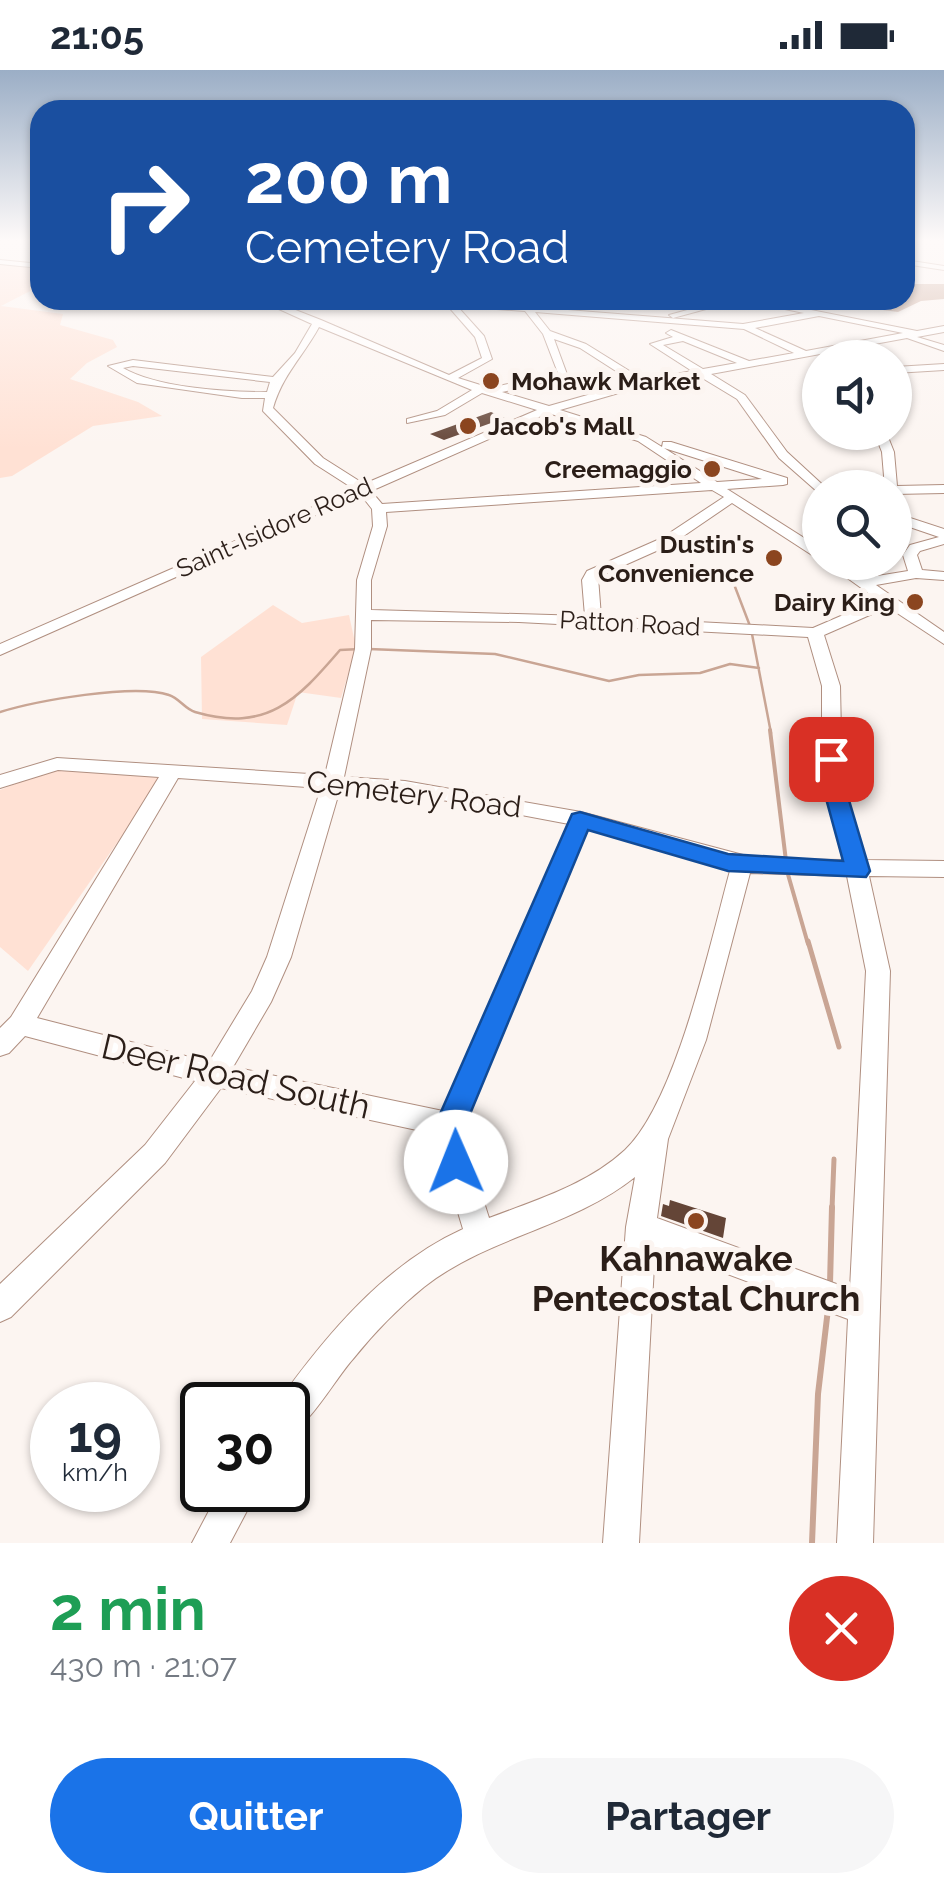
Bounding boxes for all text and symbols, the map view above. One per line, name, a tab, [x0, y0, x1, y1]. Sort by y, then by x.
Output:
text: 21:05	[50, 13, 144, 58]
text: 200 m	[245, 137, 452, 219]
icon: right	[80, 140, 210, 270]
text: Cemetery Road	[245, 221, 569, 274]
map controls	[802, 340, 912, 580]
button: sound	[802, 340, 912, 450]
place label: Mohawk Market	[511, 366, 701, 396]
marker: Mohawk Market	[480, 370, 502, 392]
place label: Jacob's Mall	[488, 411, 635, 441]
marker: Jacob's Mall	[457, 415, 479, 437]
place label: Creemaggio	[545, 454, 692, 484]
marker: Creemaggio	[701, 458, 723, 480]
street label: Saint-Isidore Road	[172, 470, 376, 584]
button: search	[802, 470, 912, 580]
place label: Dustin's Convenience	[598, 529, 754, 588]
marker: Dustin's Convenience	[763, 547, 785, 569]
place label: Dairy King	[774, 587, 895, 617]
marker: Dairy King	[904, 591, 926, 613]
street label: Patton Road	[559, 604, 701, 642]
pin	[789, 717, 874, 802]
icon: arrive	[804, 732, 859, 787]
street label: Cemetery Road	[305, 763, 523, 825]
street label: Deer Road South	[98, 1025, 374, 1127]
position arrow	[404, 1110, 508, 1214]
marker: Kahnawake Pentecostal Church	[685, 1210, 707, 1232]
place label: Kahnawake Pentecostal Church	[532, 1238, 860, 1319]
speed limit sign: 30	[180, 1382, 310, 1512]
text: 19	[68, 1405, 122, 1464]
text: km/h	[62, 1457, 128, 1487]
text: 2 min	[50, 1574, 206, 1644]
button: close	[789, 1576, 894, 1681]
text: 430 m · 21:07	[50, 1647, 237, 1684]
button: Quitter	[50, 1758, 462, 1873]
button: Partager	[482, 1758, 894, 1873]

